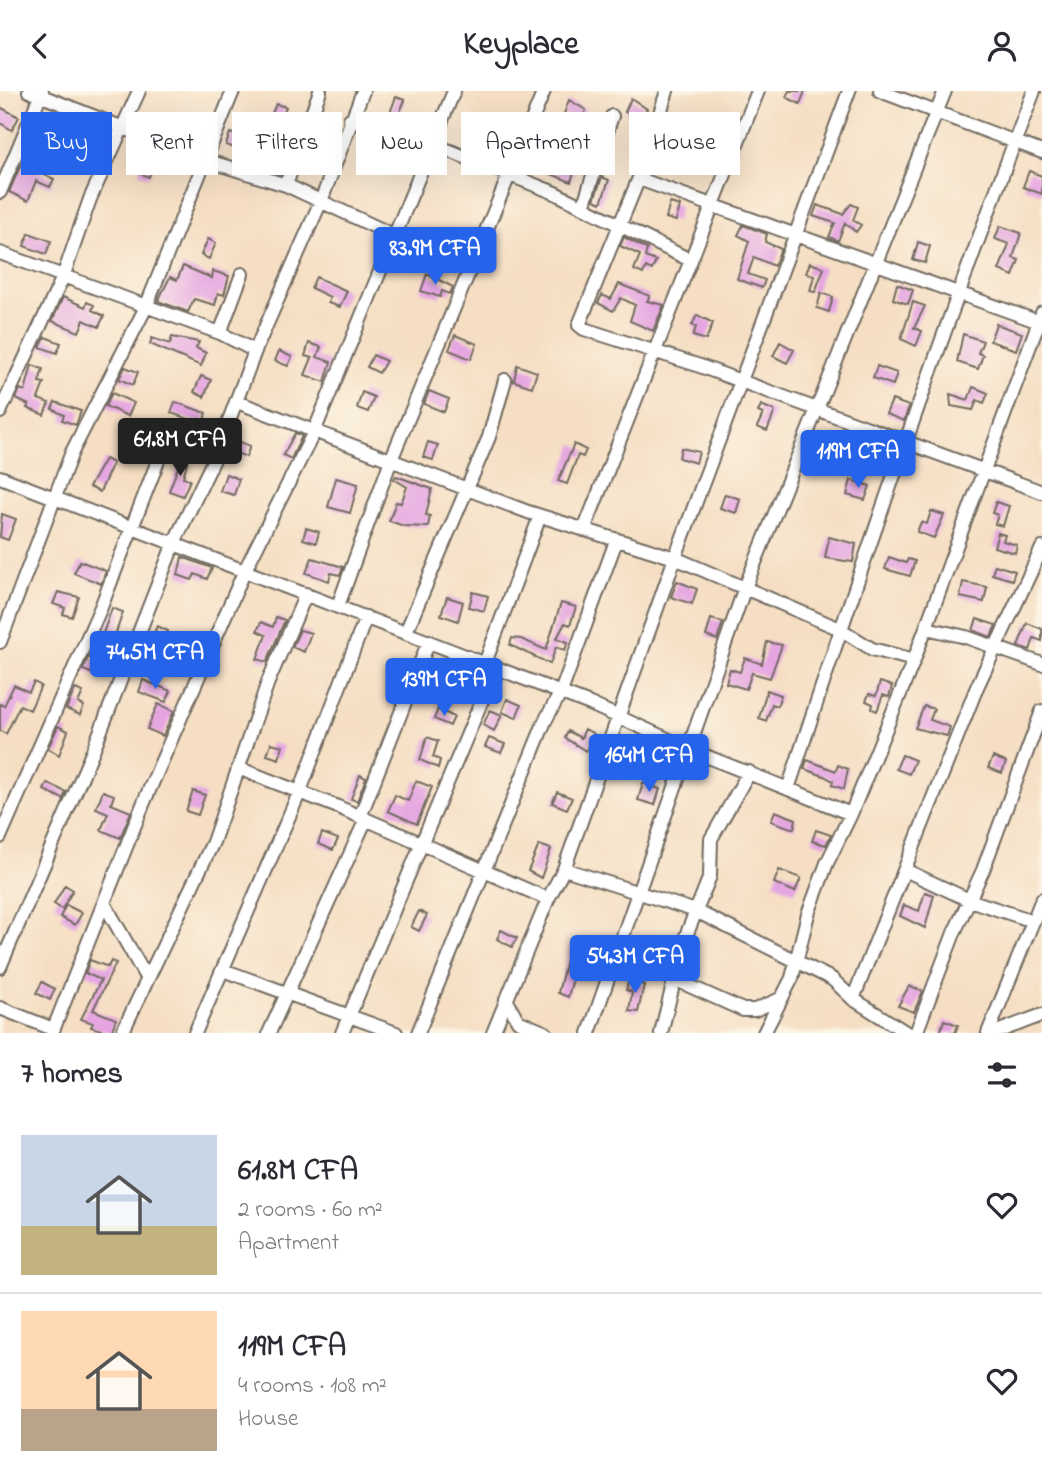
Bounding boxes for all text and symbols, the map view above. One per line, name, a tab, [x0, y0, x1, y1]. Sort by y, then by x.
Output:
text: Keyplace	[463, 22, 579, 69]
icon: back	[21, 27, 59, 65]
icon: person	[983, 27, 1021, 65]
chip: Buy	[21, 112, 112, 175]
chip: Rent	[126, 112, 218, 175]
chip: Filters	[232, 112, 342, 175]
chip: New	[356, 112, 447, 175]
chip: Apartment	[461, 112, 615, 175]
chip: House	[629, 112, 740, 175]
pin: 83.9M CFA	[355, 227, 515, 287]
text: 83.9M CFA	[389, 233, 481, 266]
pin: 61.8M CFA	[100, 419, 260, 478]
text: 61.8M CFA	[134, 424, 226, 457]
pin: 119M CFA	[786, 431, 930, 490]
text: 119M CFA	[817, 436, 899, 469]
pin: 74.5M CFA	[75, 631, 235, 691]
text: 74.5M CFA	[106, 637, 204, 670]
pin: 139M CFA	[372, 659, 516, 718]
text: 139M CFA	[401, 664, 487, 697]
pin: 164M CFA	[577, 735, 721, 794]
text: 164M CFA	[605, 740, 693, 773]
pin: 54.3M CFA	[555, 935, 715, 995]
text: 54.3M CFA	[586, 941, 684, 974]
text: 7 homes	[21, 1053, 123, 1097]
icon: filters	[983, 1056, 1021, 1094]
text: 61.8M CFA	[238, 1150, 358, 1194]
icon: home	[77, 1163, 161, 1247]
icon: heart	[983, 1186, 1021, 1224]
text: 2 rooms · 60 m²	[238, 1194, 383, 1227]
text: Apartment	[238, 1227, 339, 1260]
text: 119M CFA	[238, 1326, 346, 1370]
icon: home	[77, 1339, 161, 1423]
icon: heart	[983, 1362, 1021, 1400]
text: 4 rooms · 108 m²	[238, 1370, 387, 1403]
text: House	[238, 1403, 298, 1436]

